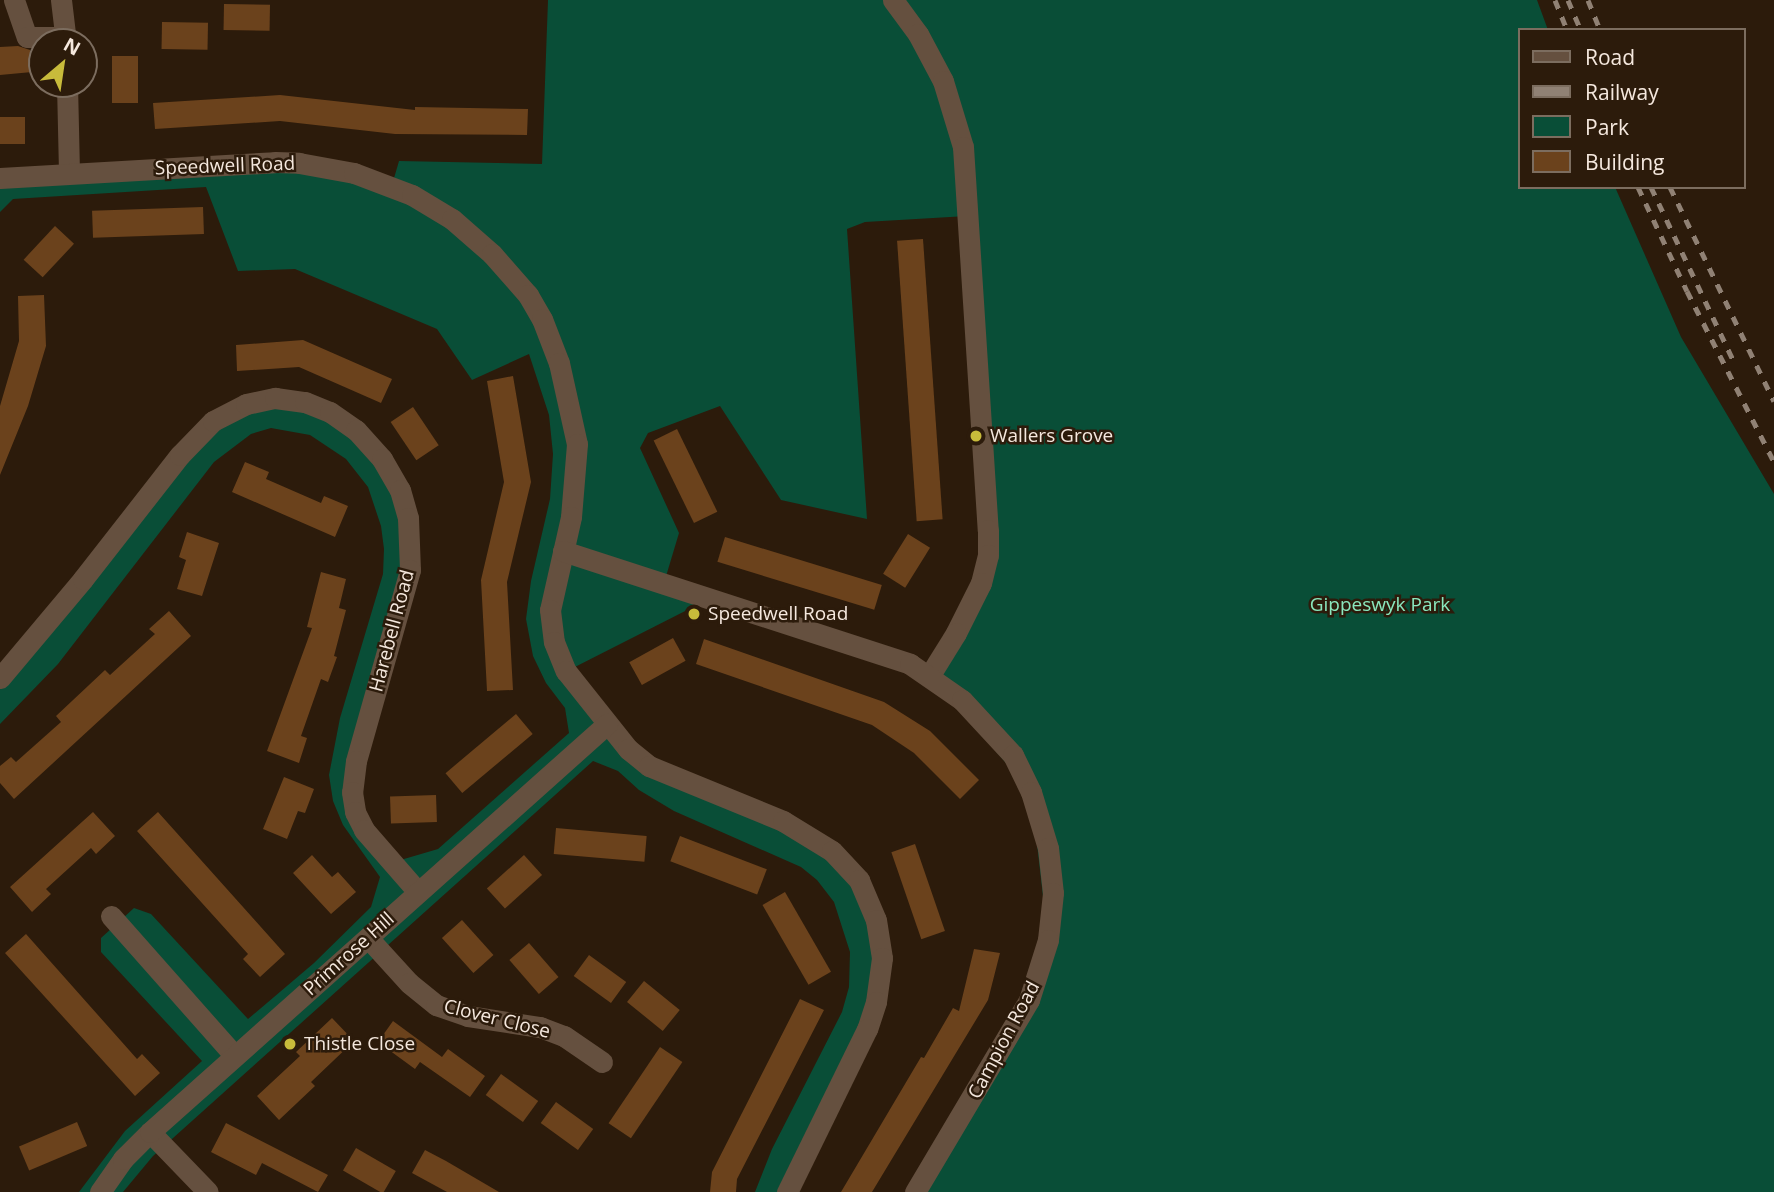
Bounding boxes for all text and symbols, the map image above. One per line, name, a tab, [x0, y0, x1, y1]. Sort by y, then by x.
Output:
north arrow	[28, 28, 98, 98]
legend	[1518, 28, 1746, 189]
text: N	[59, 31, 85, 61]
text: Road	[1585, 43, 1635, 71]
text: Railway	[1585, 78, 1659, 106]
text: Park	[1585, 113, 1629, 141]
text: Building	[1585, 148, 1664, 176]
street label: Speedwell Road	[155, 152, 295, 180]
place label: Wallers Grove	[990, 425, 1113, 447]
marker: Wallers Grove	[968, 428, 984, 444]
street label: Harebell Road	[365, 568, 419, 694]
park label: Gippeswyk Park	[1310, 594, 1450, 616]
place label: Speedwell Road	[708, 603, 848, 625]
marker: Speedwell Road	[686, 606, 702, 622]
street label: Primrose Hill	[299, 907, 399, 1001]
street label: Campion Road	[963, 977, 1045, 1103]
street label: Clover Close	[441, 995, 553, 1043]
place label: Thistle Close	[304, 1033, 415, 1055]
marker: Thistle Close	[282, 1036, 298, 1052]

